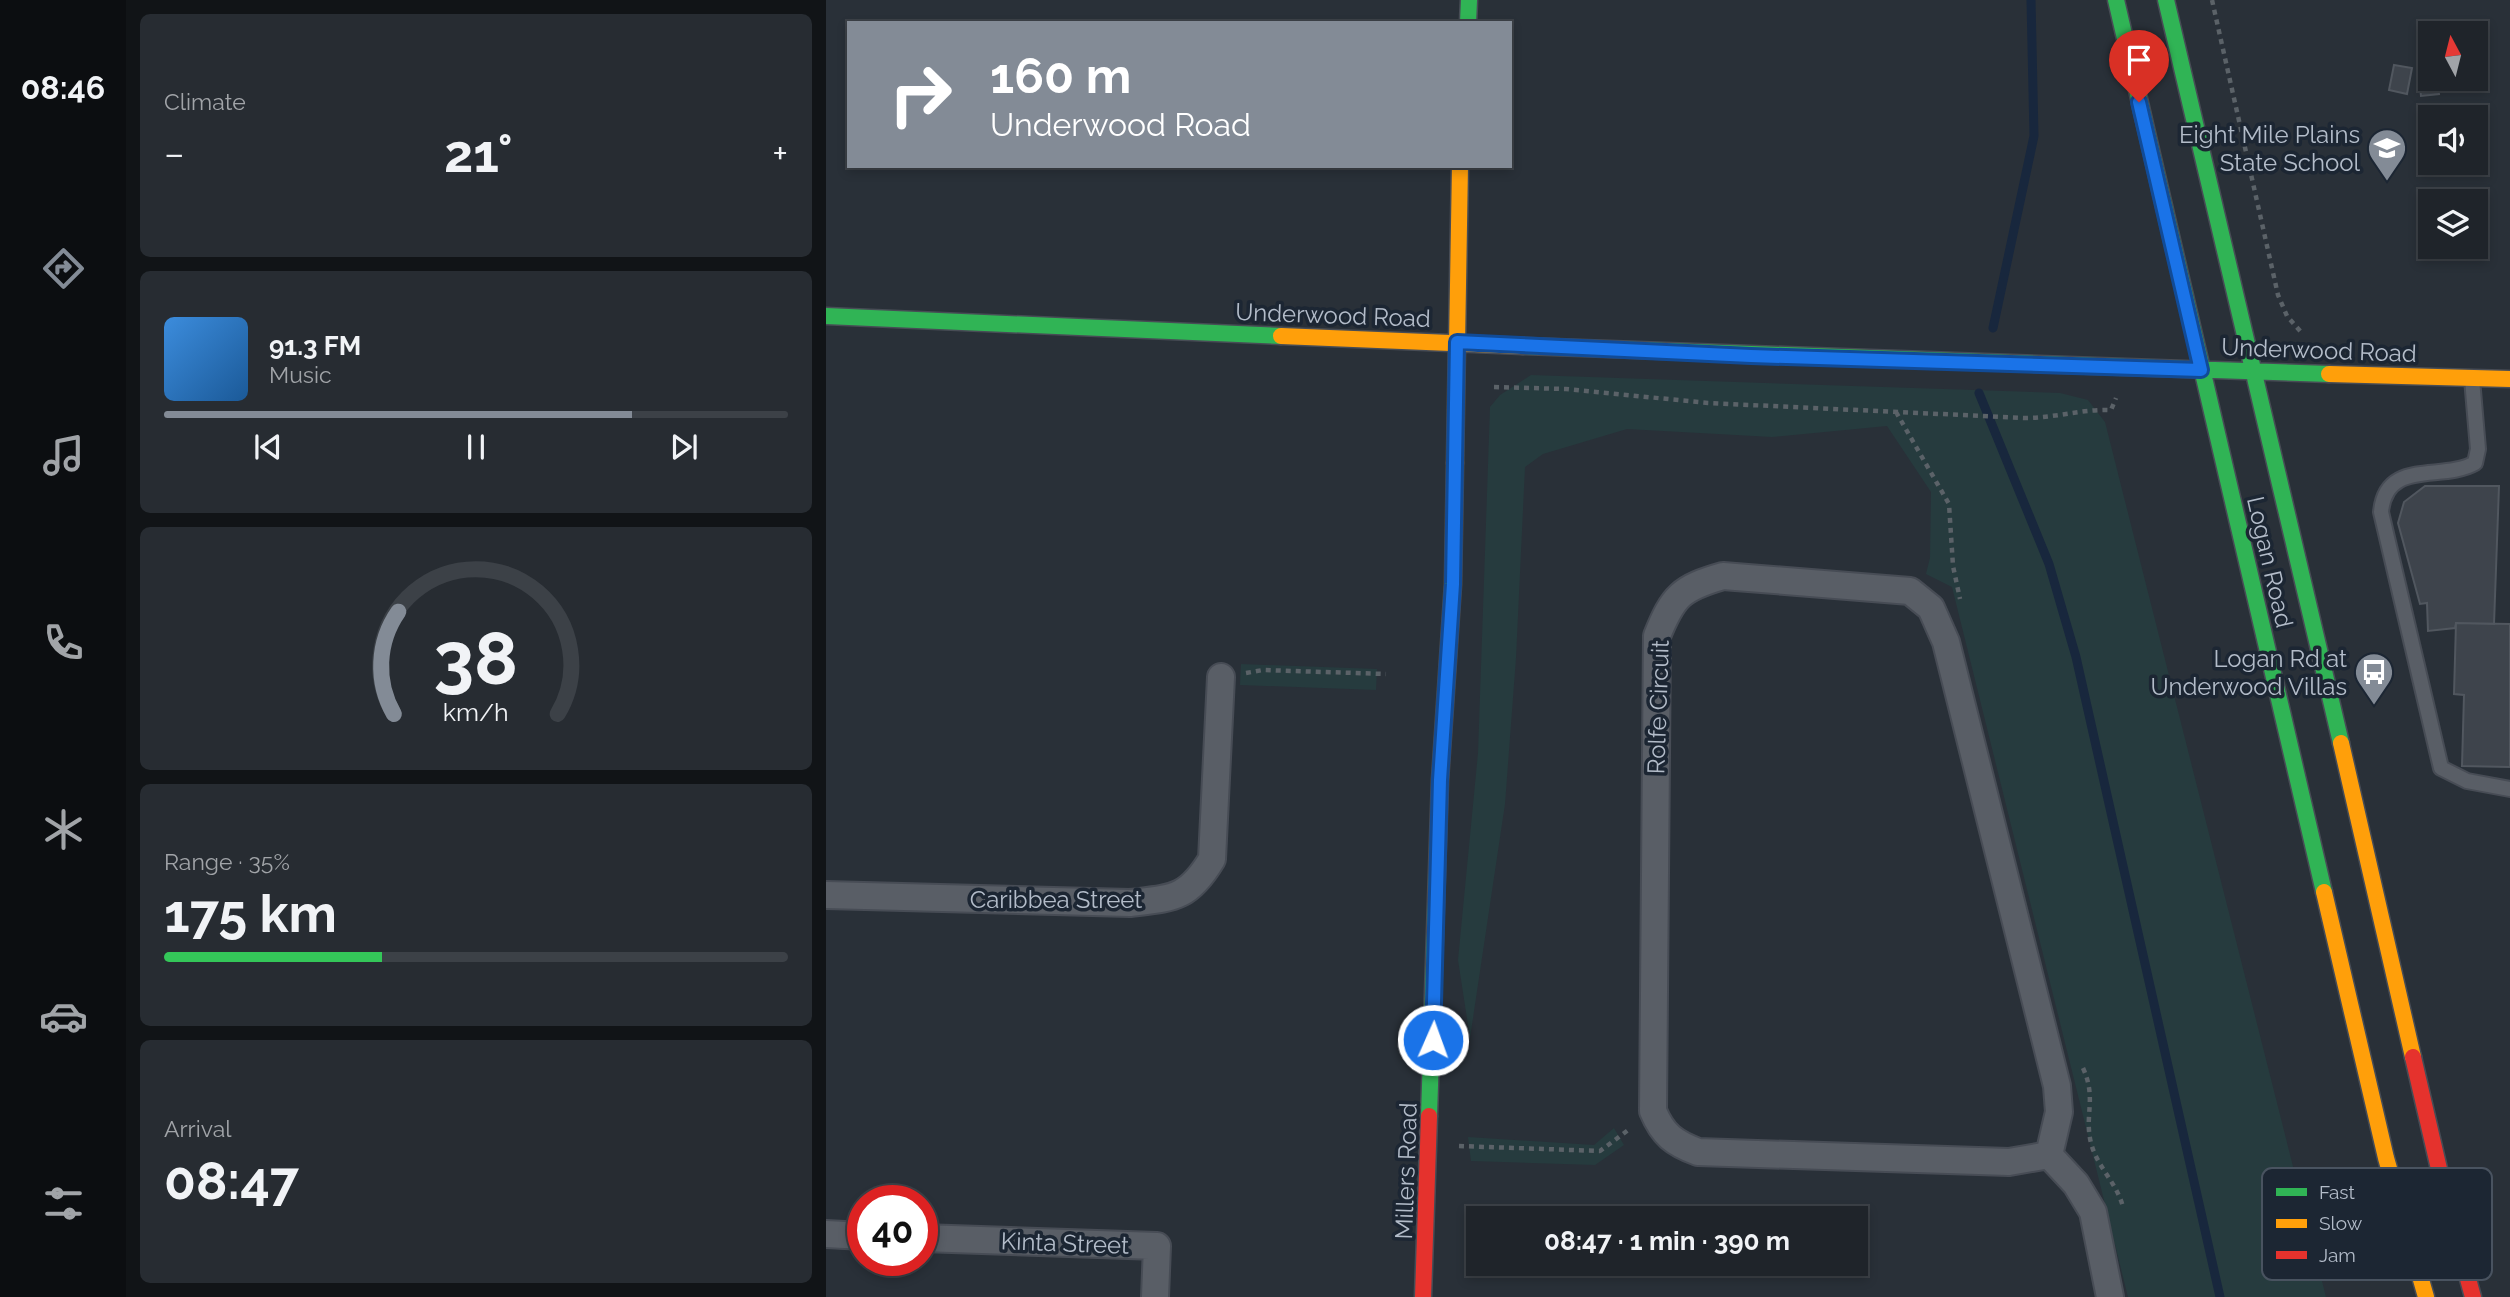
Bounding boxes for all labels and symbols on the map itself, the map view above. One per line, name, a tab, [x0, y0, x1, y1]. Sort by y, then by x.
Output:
north arrow	[2418, 21, 2488, 91]
pin	[2109, 30, 2169, 102]
place label: Eight Mile Plains State School	[2179, 120, 2360, 177]
school or university icon: Eight Mile Plains State School	[2366, 127, 2408, 182]
street label: Underwood Road	[1235, 297, 1431, 333]
street label: Underwood Road	[2221, 332, 2417, 368]
street label: Logan Road	[2241, 494, 2299, 630]
street label: Rolfe Circuit	[1641, 639, 1675, 775]
place label: Logan Rd at Underwood Villas	[2150, 644, 2347, 701]
bus stop icon: Logan Rd at Underwood Villas	[2353, 651, 2395, 706]
street label: Caribbea Street	[970, 885, 1142, 914]
position arrow	[1396, 1003, 1470, 1077]
street label: Millers Road	[1389, 1102, 1423, 1240]
legend	[2262, 1168, 2492, 1280]
text: Fast	[2319, 1181, 2355, 1203]
speed limit sign: 40	[847, 1185, 938, 1276]
text: Slow	[2319, 1212, 2363, 1234]
street label: Kinta Street	[1000, 1226, 1130, 1260]
text: Jam	[2319, 1244, 2356, 1266]

